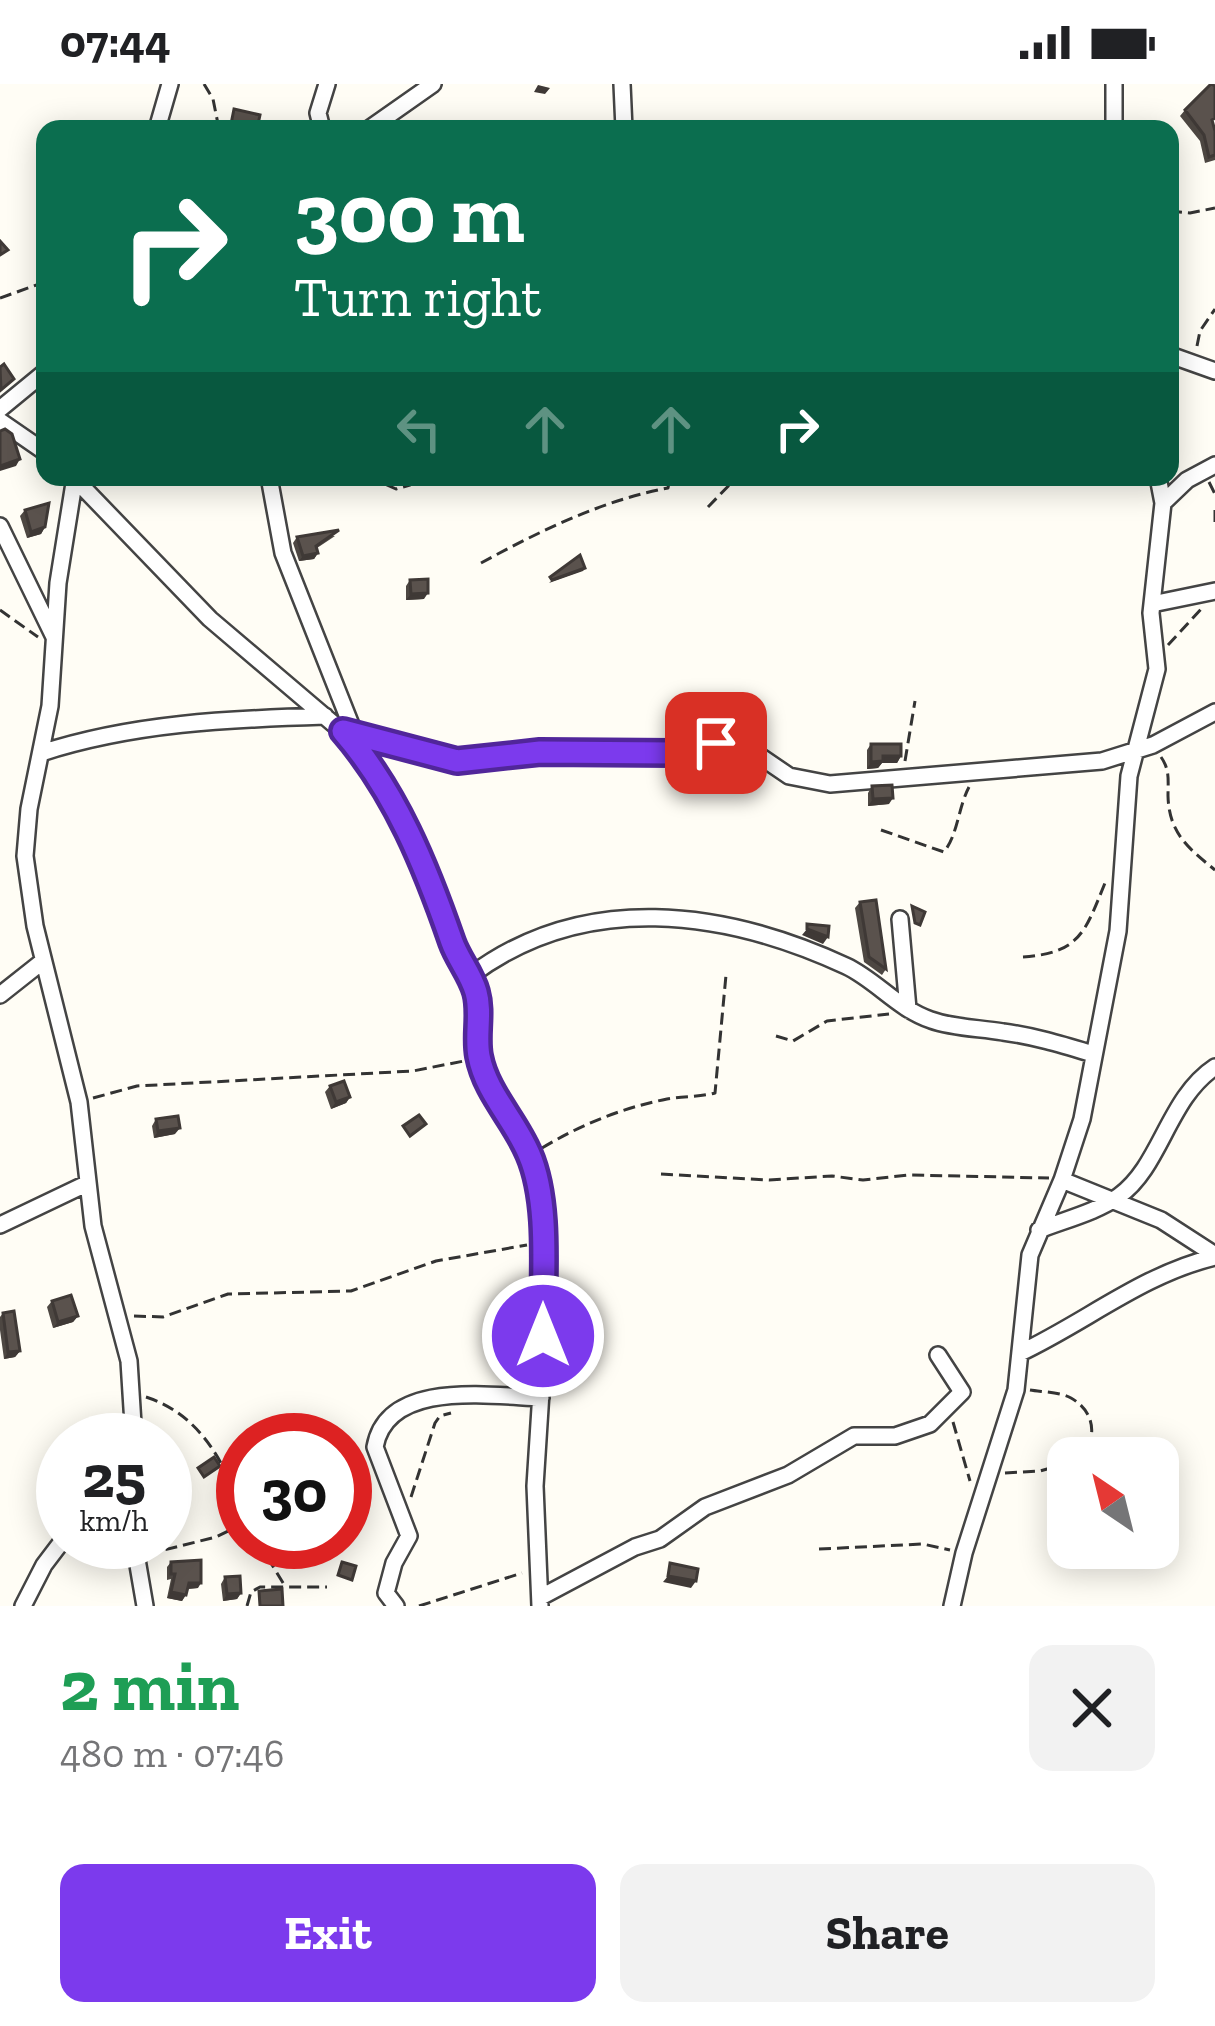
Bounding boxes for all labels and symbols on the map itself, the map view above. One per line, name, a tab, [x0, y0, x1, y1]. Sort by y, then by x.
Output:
pin	[665, 692, 767, 794]
position arrow	[480, 1273, 606, 1399]
speed limit sign: 30	[216, 1413, 372, 1569]
north arrow	[1047, 1437, 1179, 1569]

